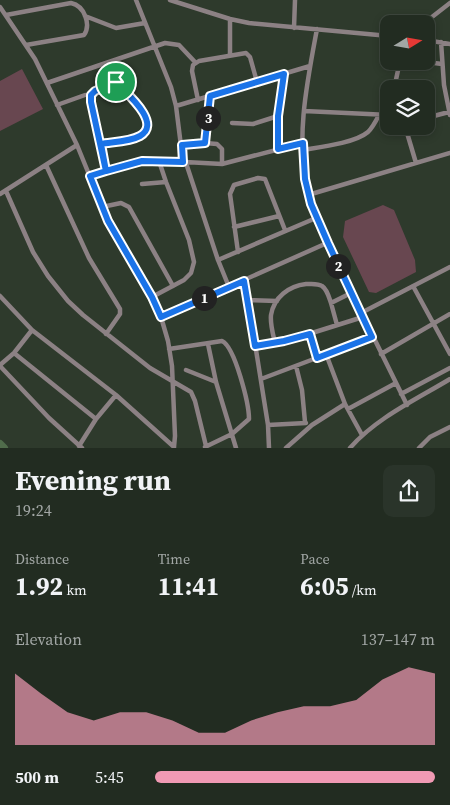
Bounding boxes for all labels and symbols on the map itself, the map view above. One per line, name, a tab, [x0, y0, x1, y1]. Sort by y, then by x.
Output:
north arrow	[380, 15, 435, 70]
pin	[95, 61, 137, 103]
pin: 3	[196, 106, 220, 130]
pin: 2	[326, 254, 350, 278]
pin: 1	[192, 286, 216, 310]

